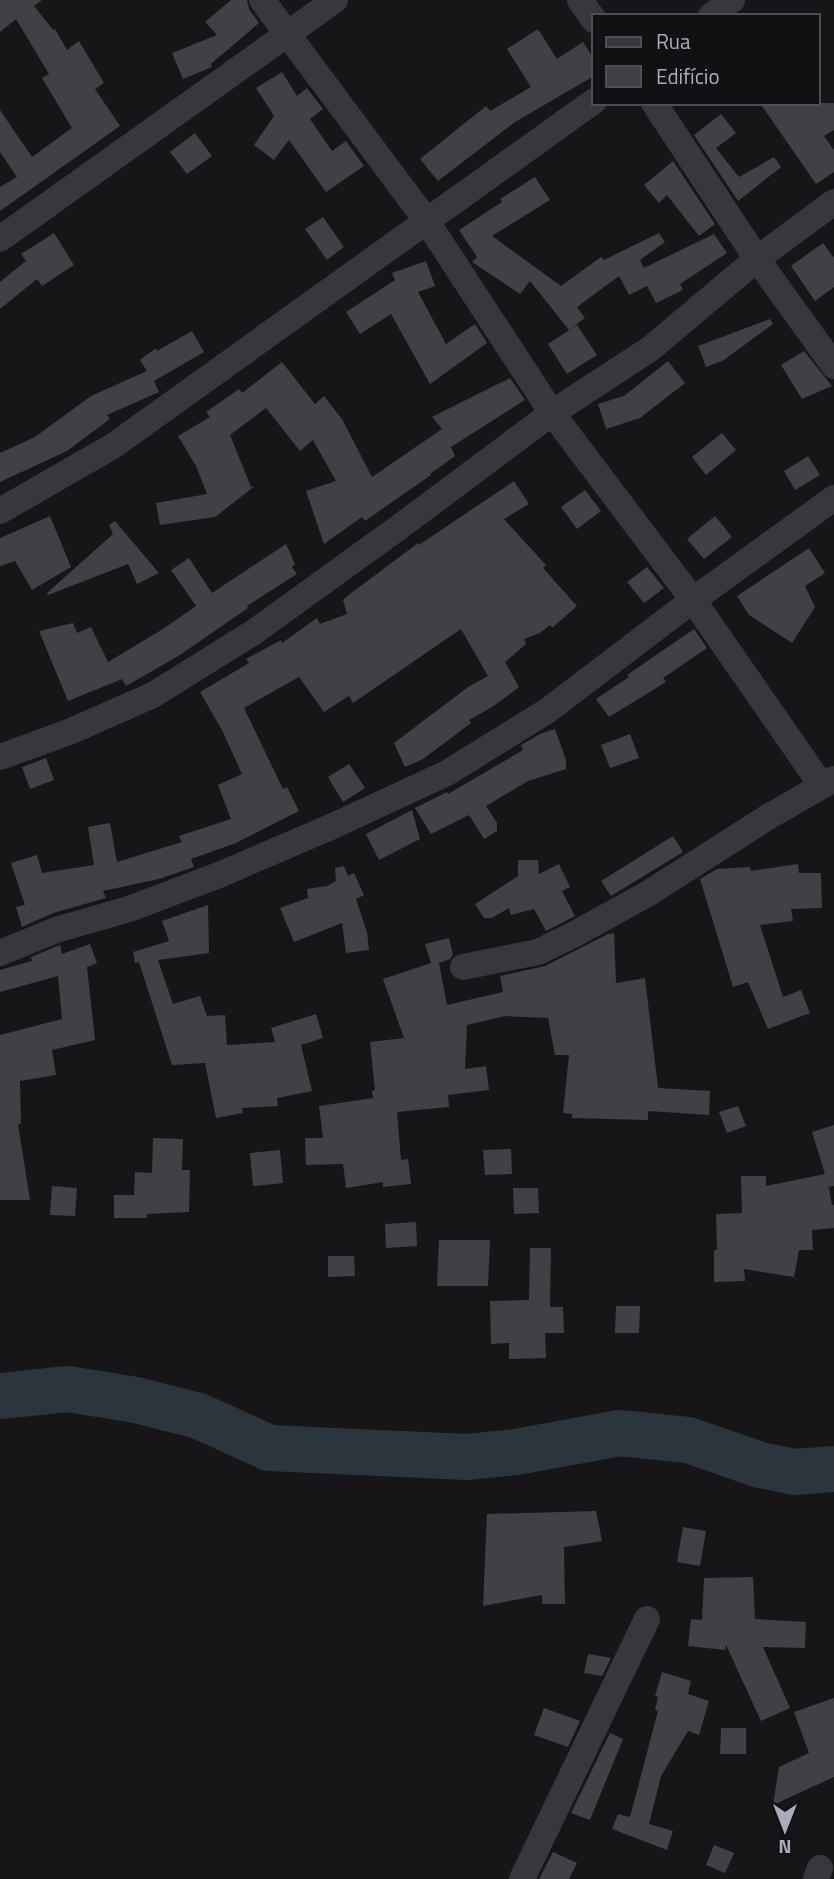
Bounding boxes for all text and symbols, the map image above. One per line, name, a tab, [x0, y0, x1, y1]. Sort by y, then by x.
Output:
legend	[592, 14, 820, 105]
text: Rua	[656, 25, 691, 57]
text: Edifício	[656, 60, 720, 92]
north arrow	[750, 1795, 820, 1865]
text: N	[778, 1833, 792, 1862]

